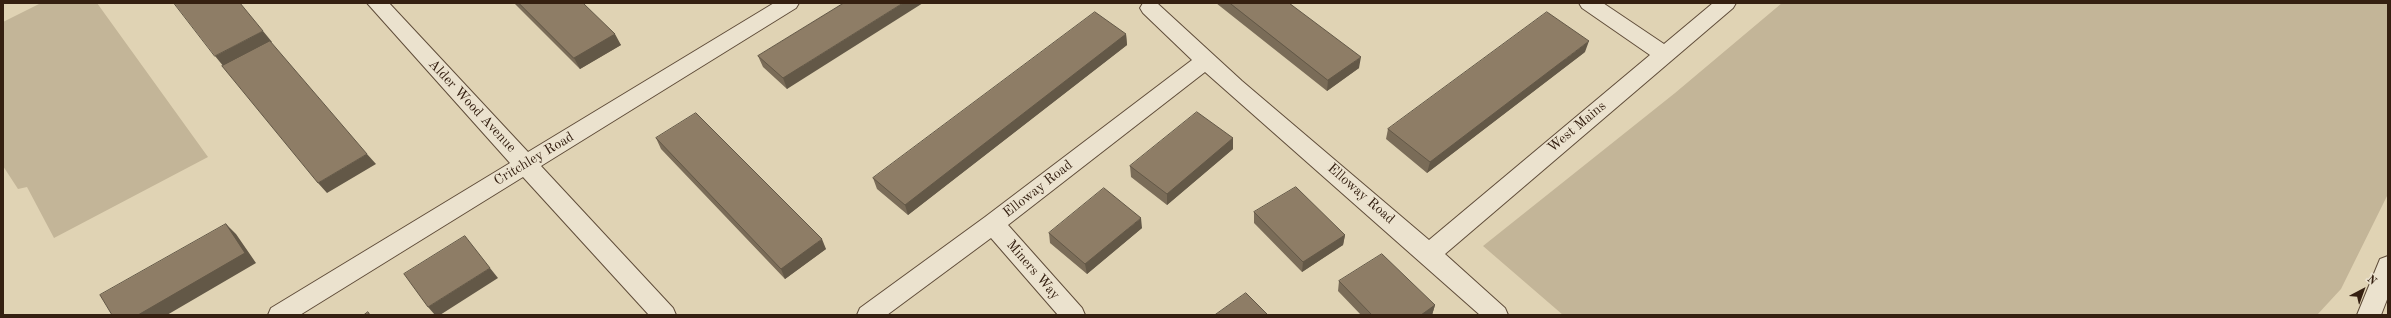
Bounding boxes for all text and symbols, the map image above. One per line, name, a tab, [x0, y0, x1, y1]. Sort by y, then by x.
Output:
street label: Alder Wood Avenue	[425, 56, 519, 156]
street label: West Mains	[1544, 98, 1610, 156]
street label: Critchley Road	[491, 129, 577, 189]
street label: Elloway Road	[1000, 157, 1076, 221]
street label: Elloway Road	[1324, 160, 1398, 228]
street label: Miners Way	[1003, 237, 1063, 303]
north arrow	[2343, 270, 2383, 310]
text: N	[2364, 274, 2378, 287]

